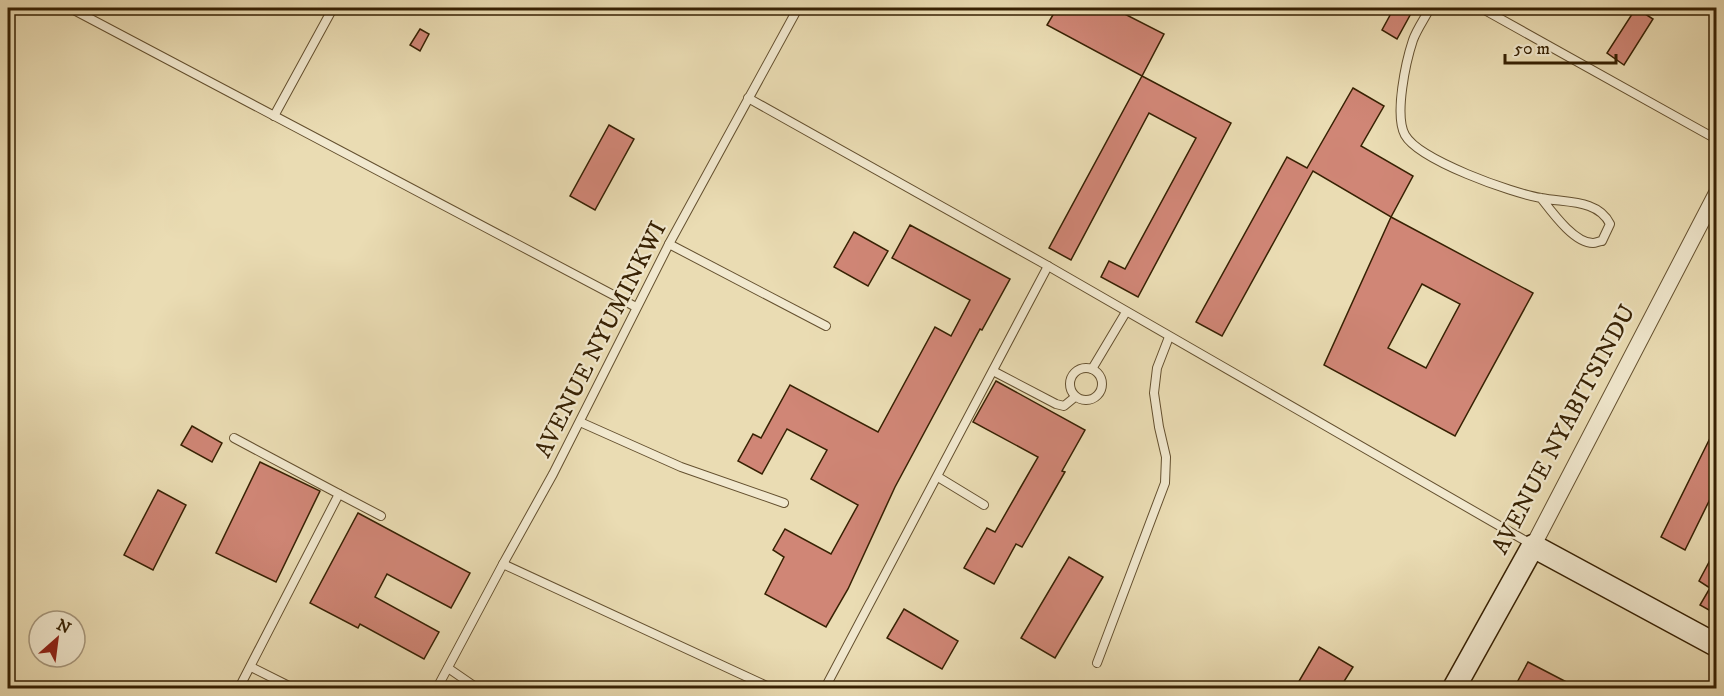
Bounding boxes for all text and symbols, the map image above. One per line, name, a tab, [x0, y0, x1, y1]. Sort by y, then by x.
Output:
scale bar	[1505, 27, 1616, 65]
text: 50 m	[1514, 38, 1550, 60]
street label: AVENUE NYUMINKWI	[528, 216, 674, 463]
street label: AVENUE NYABITSINDU	[1485, 299, 1643, 560]
north arrow	[27, 609, 87, 669]
text: N	[53, 615, 74, 639]

